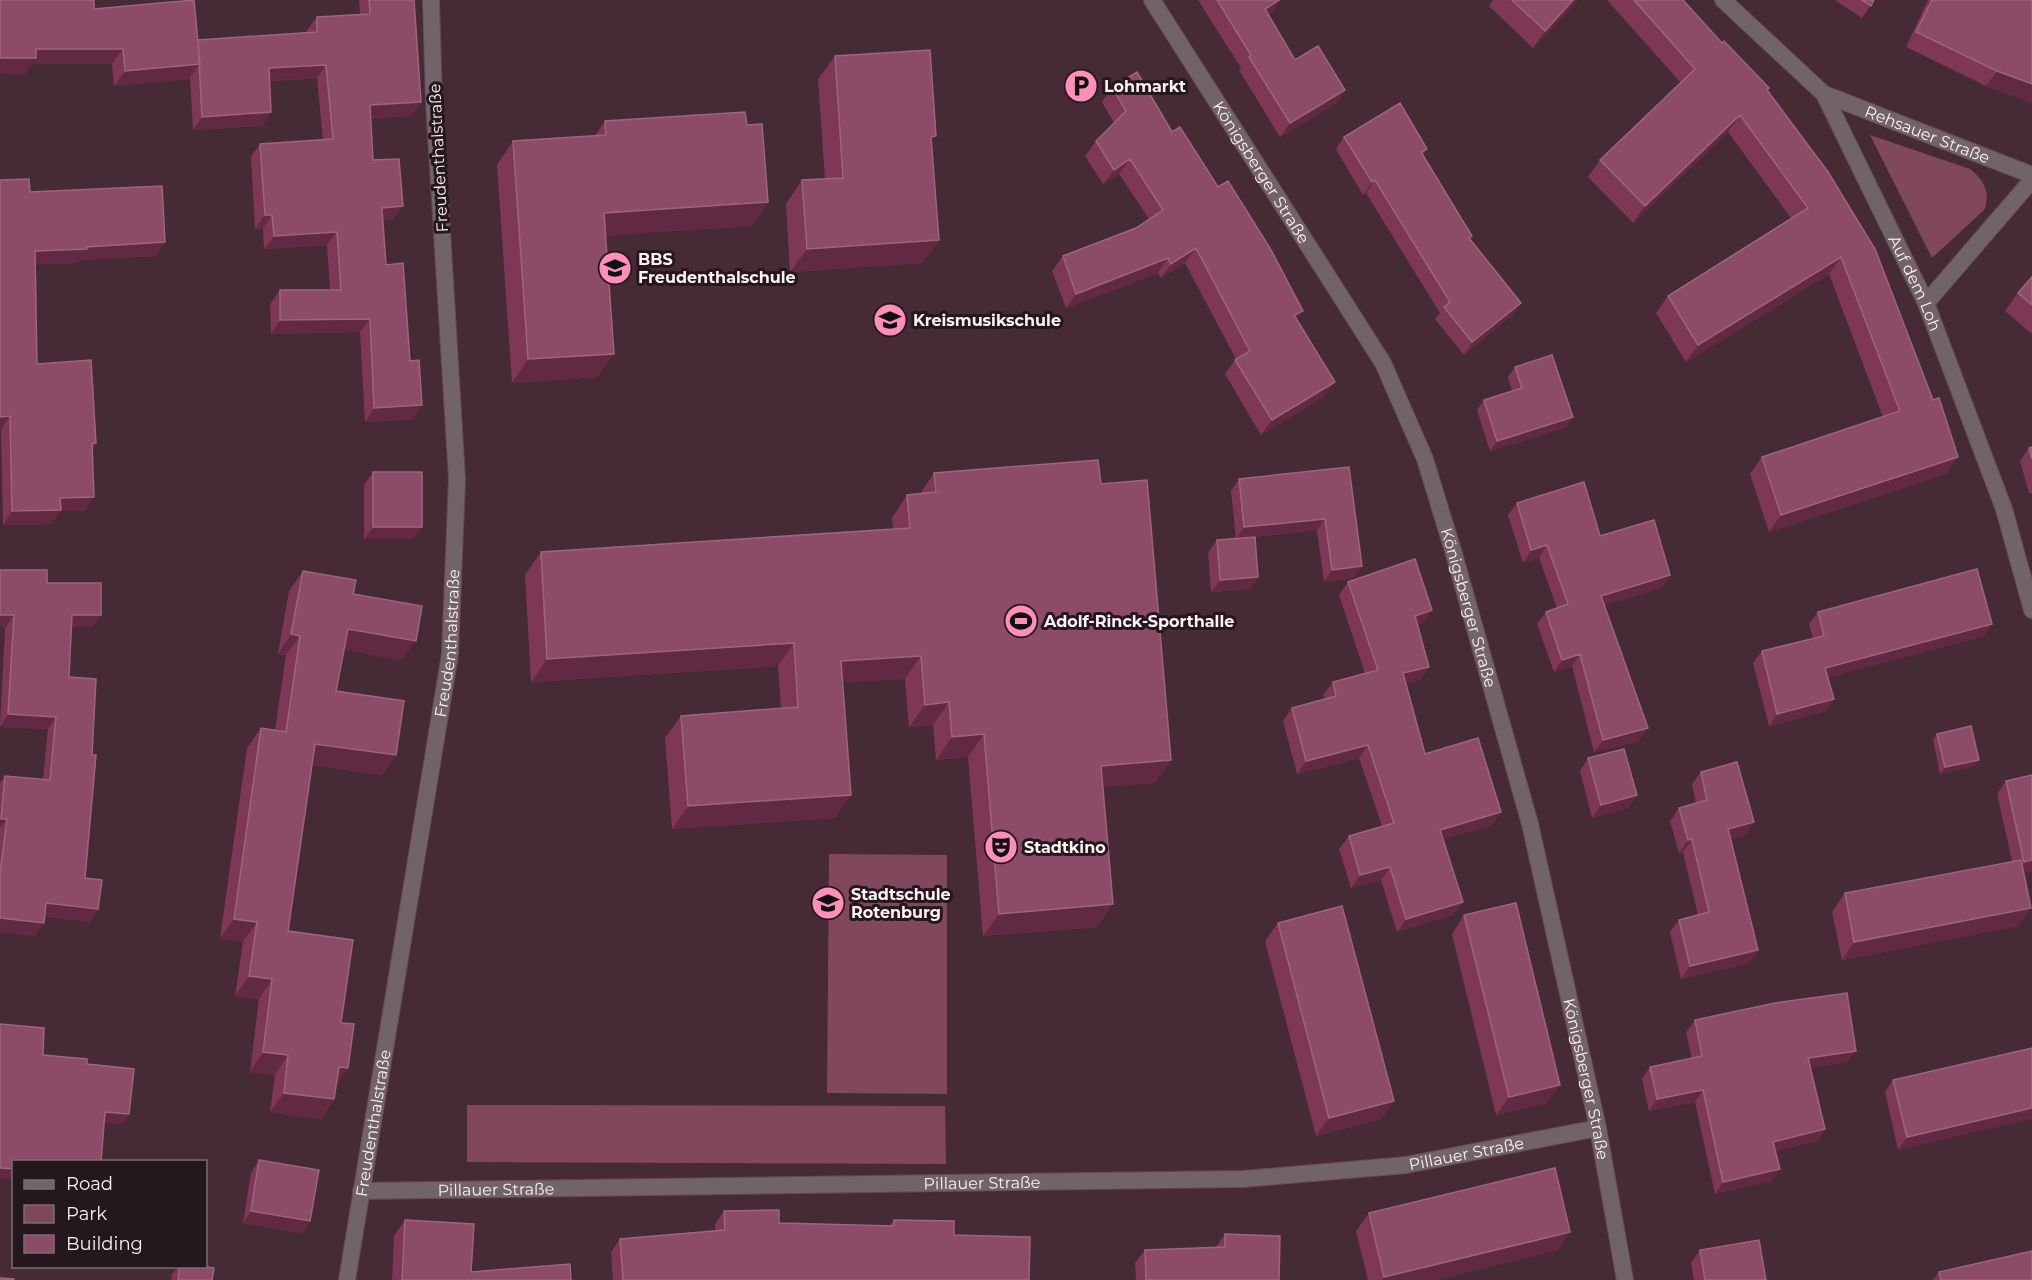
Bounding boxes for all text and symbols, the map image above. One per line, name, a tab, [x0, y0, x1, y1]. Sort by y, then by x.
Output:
parking icon: Lohmarkt	[1063, 68, 1099, 104]
place label: Lohmarkt	[1104, 77, 1186, 96]
street label: Freudenthalstraße	[425, 83, 452, 233]
street label: Königsberger Straße	[1209, 98, 1313, 247]
street label: Rehsauer Straße	[1862, 102, 1992, 168]
street label: Auf dem Loh	[1884, 232, 1945, 334]
school or university icon: BBS Freudenthalschule	[597, 250, 633, 286]
place label: BBS Freudenthalschule	[638, 250, 796, 287]
school or university icon: Kreismusikschule	[872, 302, 908, 338]
place label: Kreismusikschule	[913, 311, 1061, 330]
street label: Königsberger Straße	[1437, 526, 1500, 690]
street label: Freudenthalstraße	[431, 569, 463, 719]
sports icon: Adolf-Rinck-Sporthalle	[1003, 603, 1039, 639]
place label: Adolf-Rinck-Sporthalle	[1043, 612, 1234, 631]
theatre icon: Stadtkino	[983, 829, 1019, 865]
place label: Stadtkino	[1024, 838, 1106, 857]
school or university icon: Stadtschule Rotenburg	[810, 885, 846, 921]
place label: Stadtschule Rotenburg	[851, 885, 951, 922]
street label: Königsberger Straße	[1559, 996, 1612, 1161]
street label: Freudenthalstraße	[352, 1048, 395, 1198]
street label: Pillauer Straße	[1407, 1134, 1525, 1174]
legend	[12, 1160, 207, 1268]
text: Road	[66, 1173, 113, 1195]
street label: Pillauer Straße	[923, 1173, 1041, 1193]
street label: Pillauer Straße	[437, 1179, 555, 1200]
text: Park	[66, 1203, 107, 1225]
text: Building	[66, 1233, 143, 1255]

